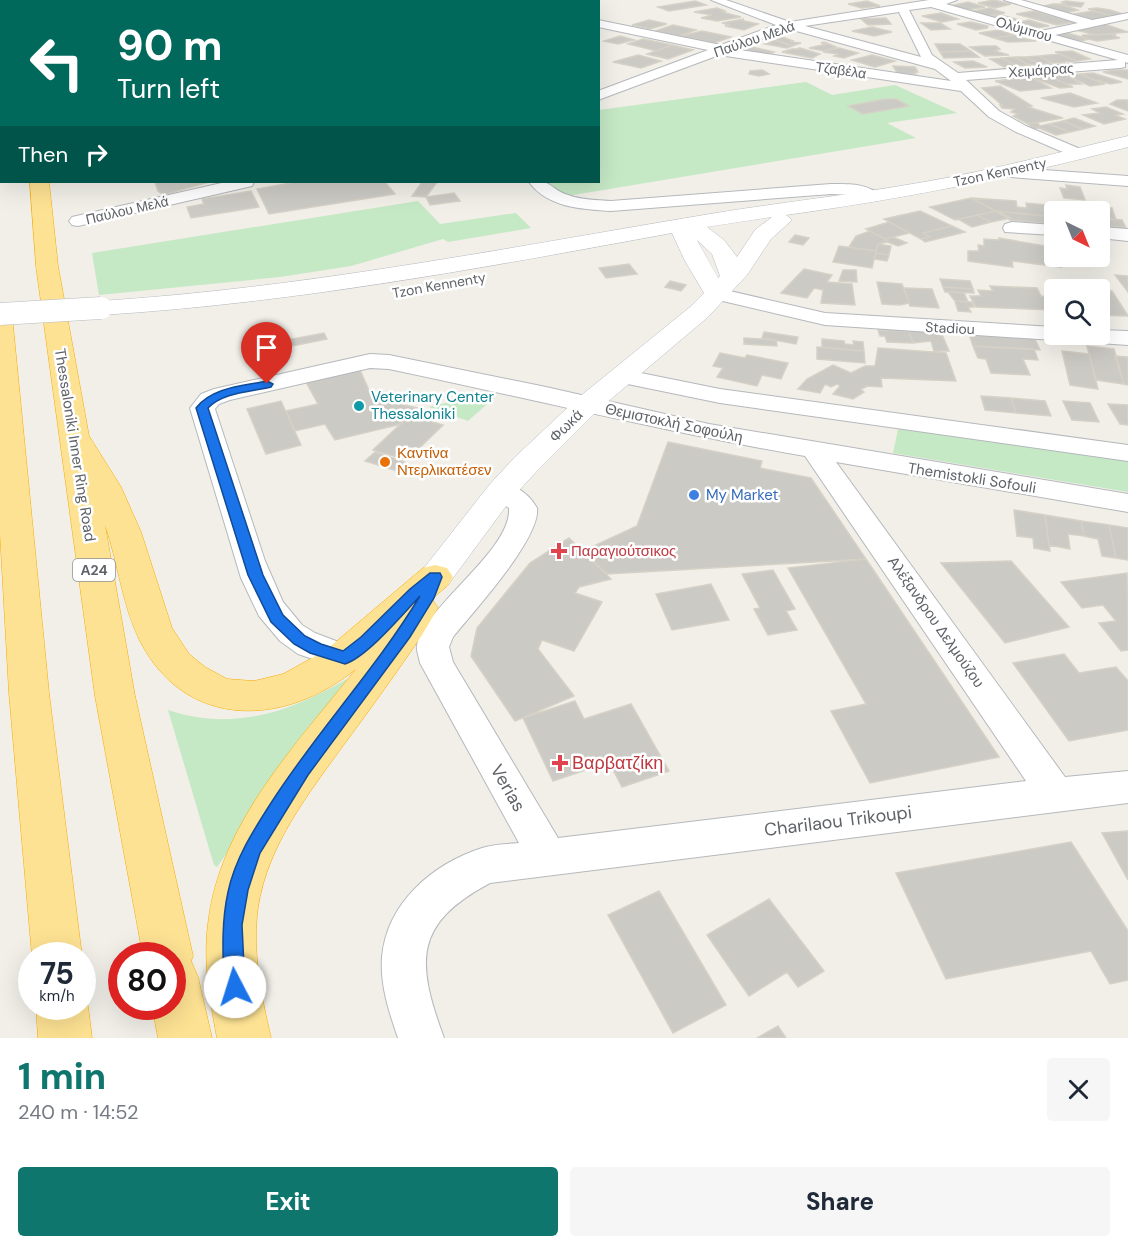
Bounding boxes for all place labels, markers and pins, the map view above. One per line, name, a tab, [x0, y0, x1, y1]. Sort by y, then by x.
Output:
pin	[241, 322, 292, 384]
place label: Veterinary Center Thessaloniki	[371, 387, 494, 424]
marker: Veterinary Center Thessaloniki	[352, 399, 366, 413]
place label: Καντίνα Ντερλικατέσεν	[397, 443, 492, 480]
marker: Καντίνα Ντερλικατέσεν	[378, 455, 392, 469]
place label: My Market	[706, 485, 779, 505]
marker: My Market	[687, 488, 701, 502]
place label: Παραγιούτσικος	[571, 541, 676, 561]
marker: Παραγιούτσικος	[552, 544, 566, 558]
place label: Βαρβατζίκη	[572, 751, 663, 775]
marker: Βαρβατζίκη	[553, 756, 567, 770]

